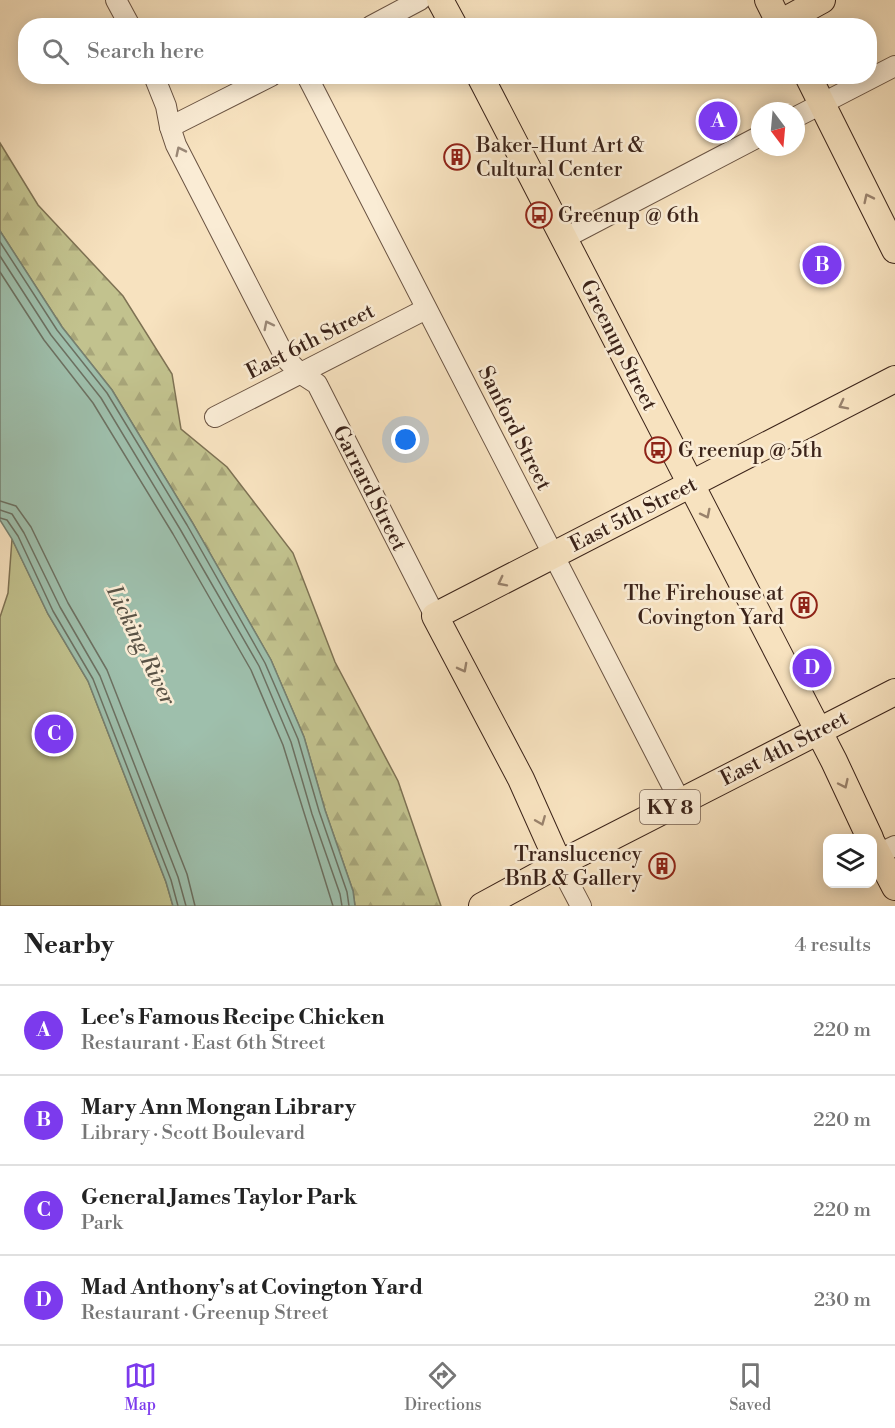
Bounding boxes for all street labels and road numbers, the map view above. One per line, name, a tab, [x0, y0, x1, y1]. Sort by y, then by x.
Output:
street label: Greenup Street	[574, 276, 663, 416]
street label: East 6th Street	[242, 298, 379, 385]
street label: Sanford Street	[472, 362, 557, 496]
street label: Garrard Street	[326, 421, 412, 556]
street label: East 5th Street	[565, 471, 702, 558]
street label: East 4th Street	[716, 705, 853, 792]
road number: KY 8	[640, 790, 700, 824]

